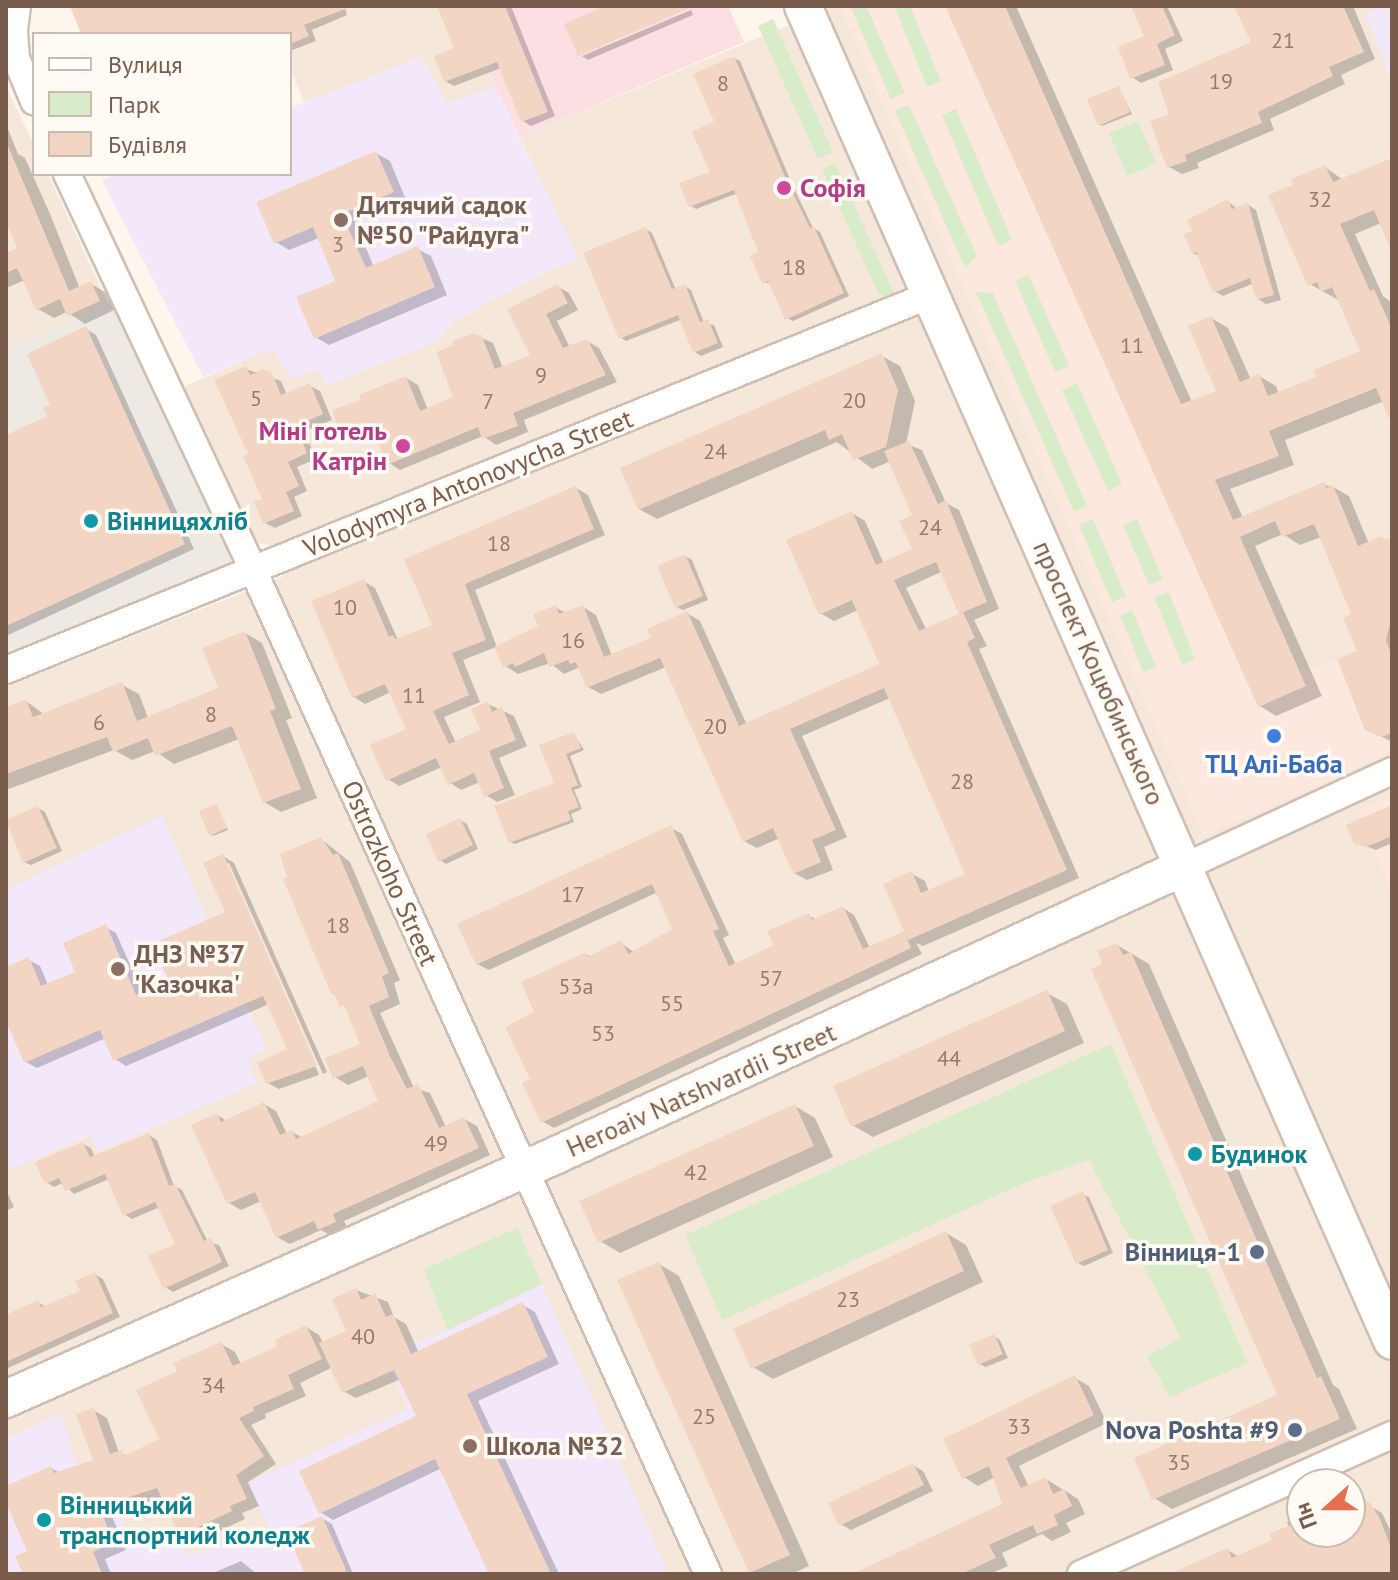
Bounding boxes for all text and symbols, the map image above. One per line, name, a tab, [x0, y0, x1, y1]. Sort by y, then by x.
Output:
house number: 21	[1271, 28, 1295, 54]
legend	[32, 32, 292, 176]
text: Вулиця	[108, 49, 183, 80]
house number: 19	[1209, 69, 1233, 95]
house number: 8	[717, 71, 729, 97]
text: Парк	[108, 89, 160, 120]
text: Будівля	[108, 129, 187, 160]
place label: Софія	[800, 172, 866, 204]
marker: Софія	[775, 179, 793, 197]
house number: 32	[1308, 187, 1332, 213]
place label: Дитячий садок №50 "Райдуга"	[357, 189, 532, 250]
marker: Дитячий садок №50 "Райдуга"	[332, 211, 350, 229]
house number: 3	[332, 232, 344, 258]
house number: 18	[782, 255, 806, 281]
house number: 11	[1120, 333, 1144, 359]
house number: 9	[535, 363, 547, 389]
house number: 5	[250, 386, 262, 412]
house number: 20	[842, 388, 866, 414]
house number: 7	[482, 389, 494, 415]
street label: Volodymyra Antonovycha Street	[298, 402, 638, 564]
place label: Міні готель Катрін	[259, 415, 387, 476]
marker: Міні готель Катрін	[394, 437, 412, 455]
house number: 24	[703, 439, 727, 465]
place label: Вінницяхліб	[107, 505, 248, 537]
marker: Вінницяхліб	[82, 512, 100, 530]
house number: 24	[918, 515, 942, 541]
house number: 18	[487, 531, 511, 557]
street label: проспект Коцюбинського	[1026, 536, 1172, 810]
house number: 10	[333, 595, 357, 621]
house number: 16	[561, 628, 585, 654]
house number: 11	[402, 683, 426, 709]
house number: 8	[205, 702, 217, 728]
house number: 6	[93, 710, 105, 736]
house number: 20	[703, 714, 727, 740]
marker: ТЦ Алі-Баба	[1265, 727, 1283, 745]
place label: ТЦ Алі-Баба	[1205, 748, 1343, 780]
house number: 28	[950, 769, 974, 795]
street label: Ostrozkoho Street	[335, 776, 445, 970]
house number: 17	[561, 882, 585, 908]
house number: 18	[326, 913, 350, 939]
place label: ДНЗ №37 'Казочка'	[134, 938, 245, 1000]
marker: ДНЗ №37 'Казочка'	[109, 960, 127, 978]
house number: 57	[759, 966, 783, 992]
house number: 53а	[559, 974, 593, 1000]
house number: 55	[660, 991, 684, 1017]
street label: Heroaiv Natshvardii Street	[561, 1016, 841, 1164]
house number: 53	[591, 1021, 615, 1047]
house number: 44	[937, 1046, 961, 1072]
house number: 49	[424, 1131, 448, 1157]
place label: Будинок	[1211, 1138, 1307, 1170]
marker: Будинок	[1186, 1145, 1204, 1163]
house number: 42	[684, 1160, 708, 1186]
place label: Вінниця-1	[1125, 1236, 1241, 1268]
marker: Вінниця-1	[1248, 1243, 1266, 1261]
house number: 23	[836, 1287, 860, 1313]
house number: 40	[351, 1324, 375, 1350]
house number: 34	[201, 1373, 225, 1399]
house number: 25	[692, 1404, 716, 1430]
house number: 33	[1007, 1414, 1031, 1440]
place label: Nova Poshta #9	[1105, 1414, 1279, 1446]
marker: Nova Poshta #9	[1286, 1421, 1304, 1439]
place label: Школа №32	[486, 1430, 624, 1462]
marker: Школа №32	[461, 1437, 479, 1455]
house number: 35	[1167, 1450, 1191, 1476]
north arrow	[1286, 1468, 1366, 1548]
place label: Вінницький транспортний коледж	[60, 1489, 310, 1550]
text: Пн	[1288, 1499, 1323, 1533]
marker: Вінницький транспортний коледж	[35, 1511, 53, 1529]

